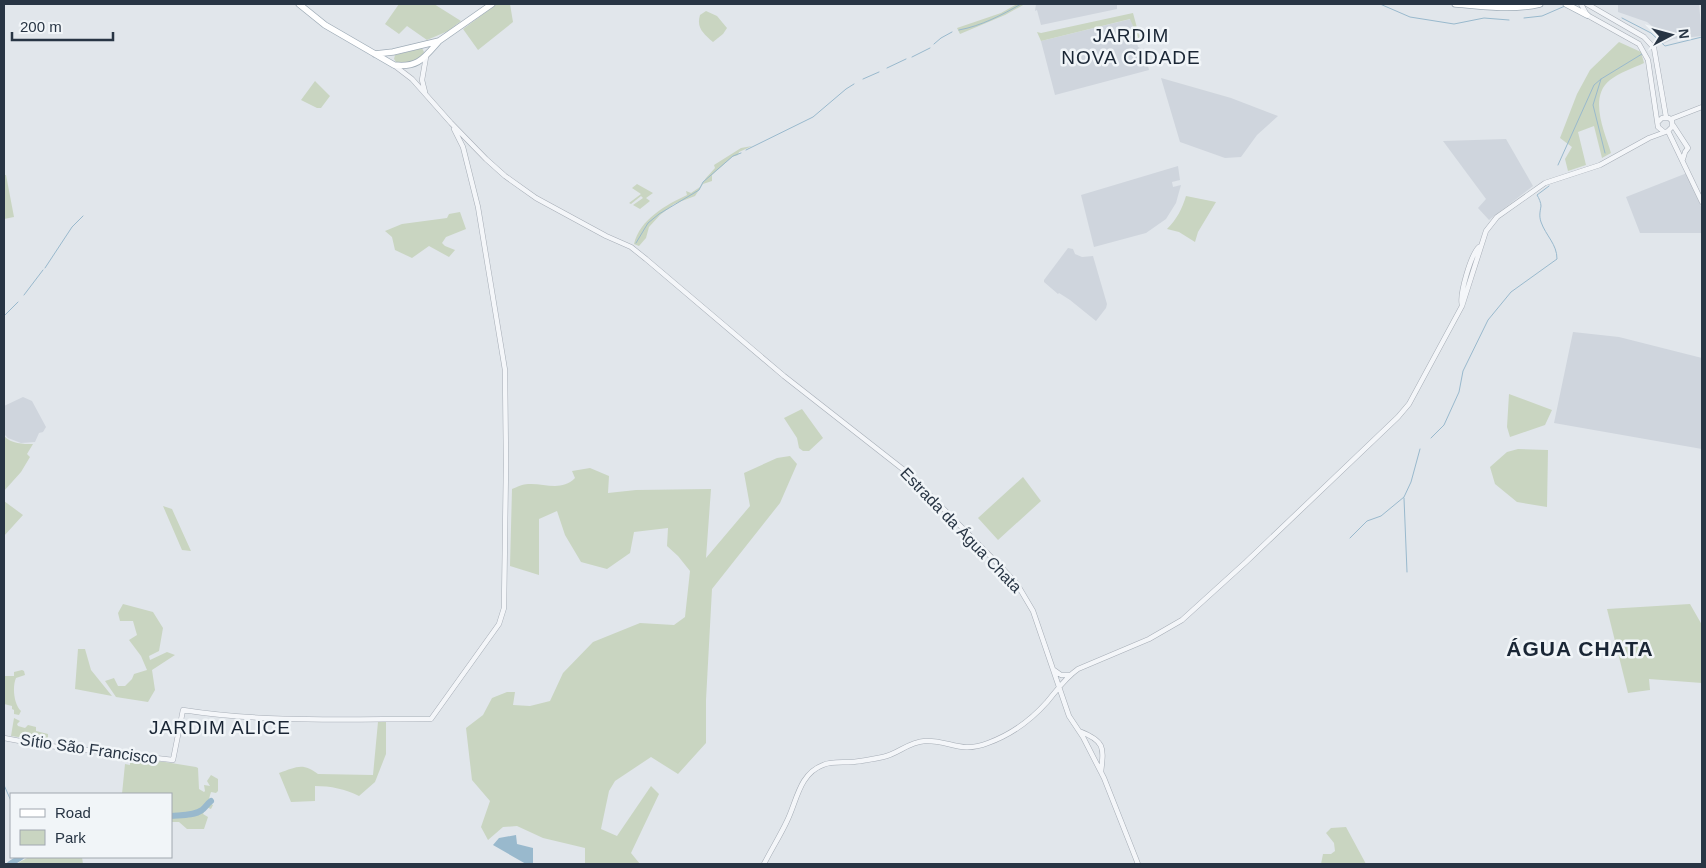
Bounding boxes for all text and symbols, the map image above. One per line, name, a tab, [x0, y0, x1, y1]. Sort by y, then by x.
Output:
scale bar	[12, 10, 114, 42]
north arrow	[1646, 10, 1696, 60]
text: 200 m	[20, 18, 62, 35]
district label: JARDIM NOVA CIDADE	[1061, 25, 1201, 68]
text: N	[1675, 28, 1692, 40]
street label: Estrada da Água Chata	[897, 464, 1026, 596]
district label: ÁGUA CHATA	[1506, 637, 1654, 660]
district label: JARDIM ALICE	[149, 717, 291, 738]
street label: Sítio São Francisco	[19, 731, 159, 767]
legend	[10, 793, 172, 858]
text: Road	[55, 804, 91, 821]
text: Park	[55, 829, 86, 846]

